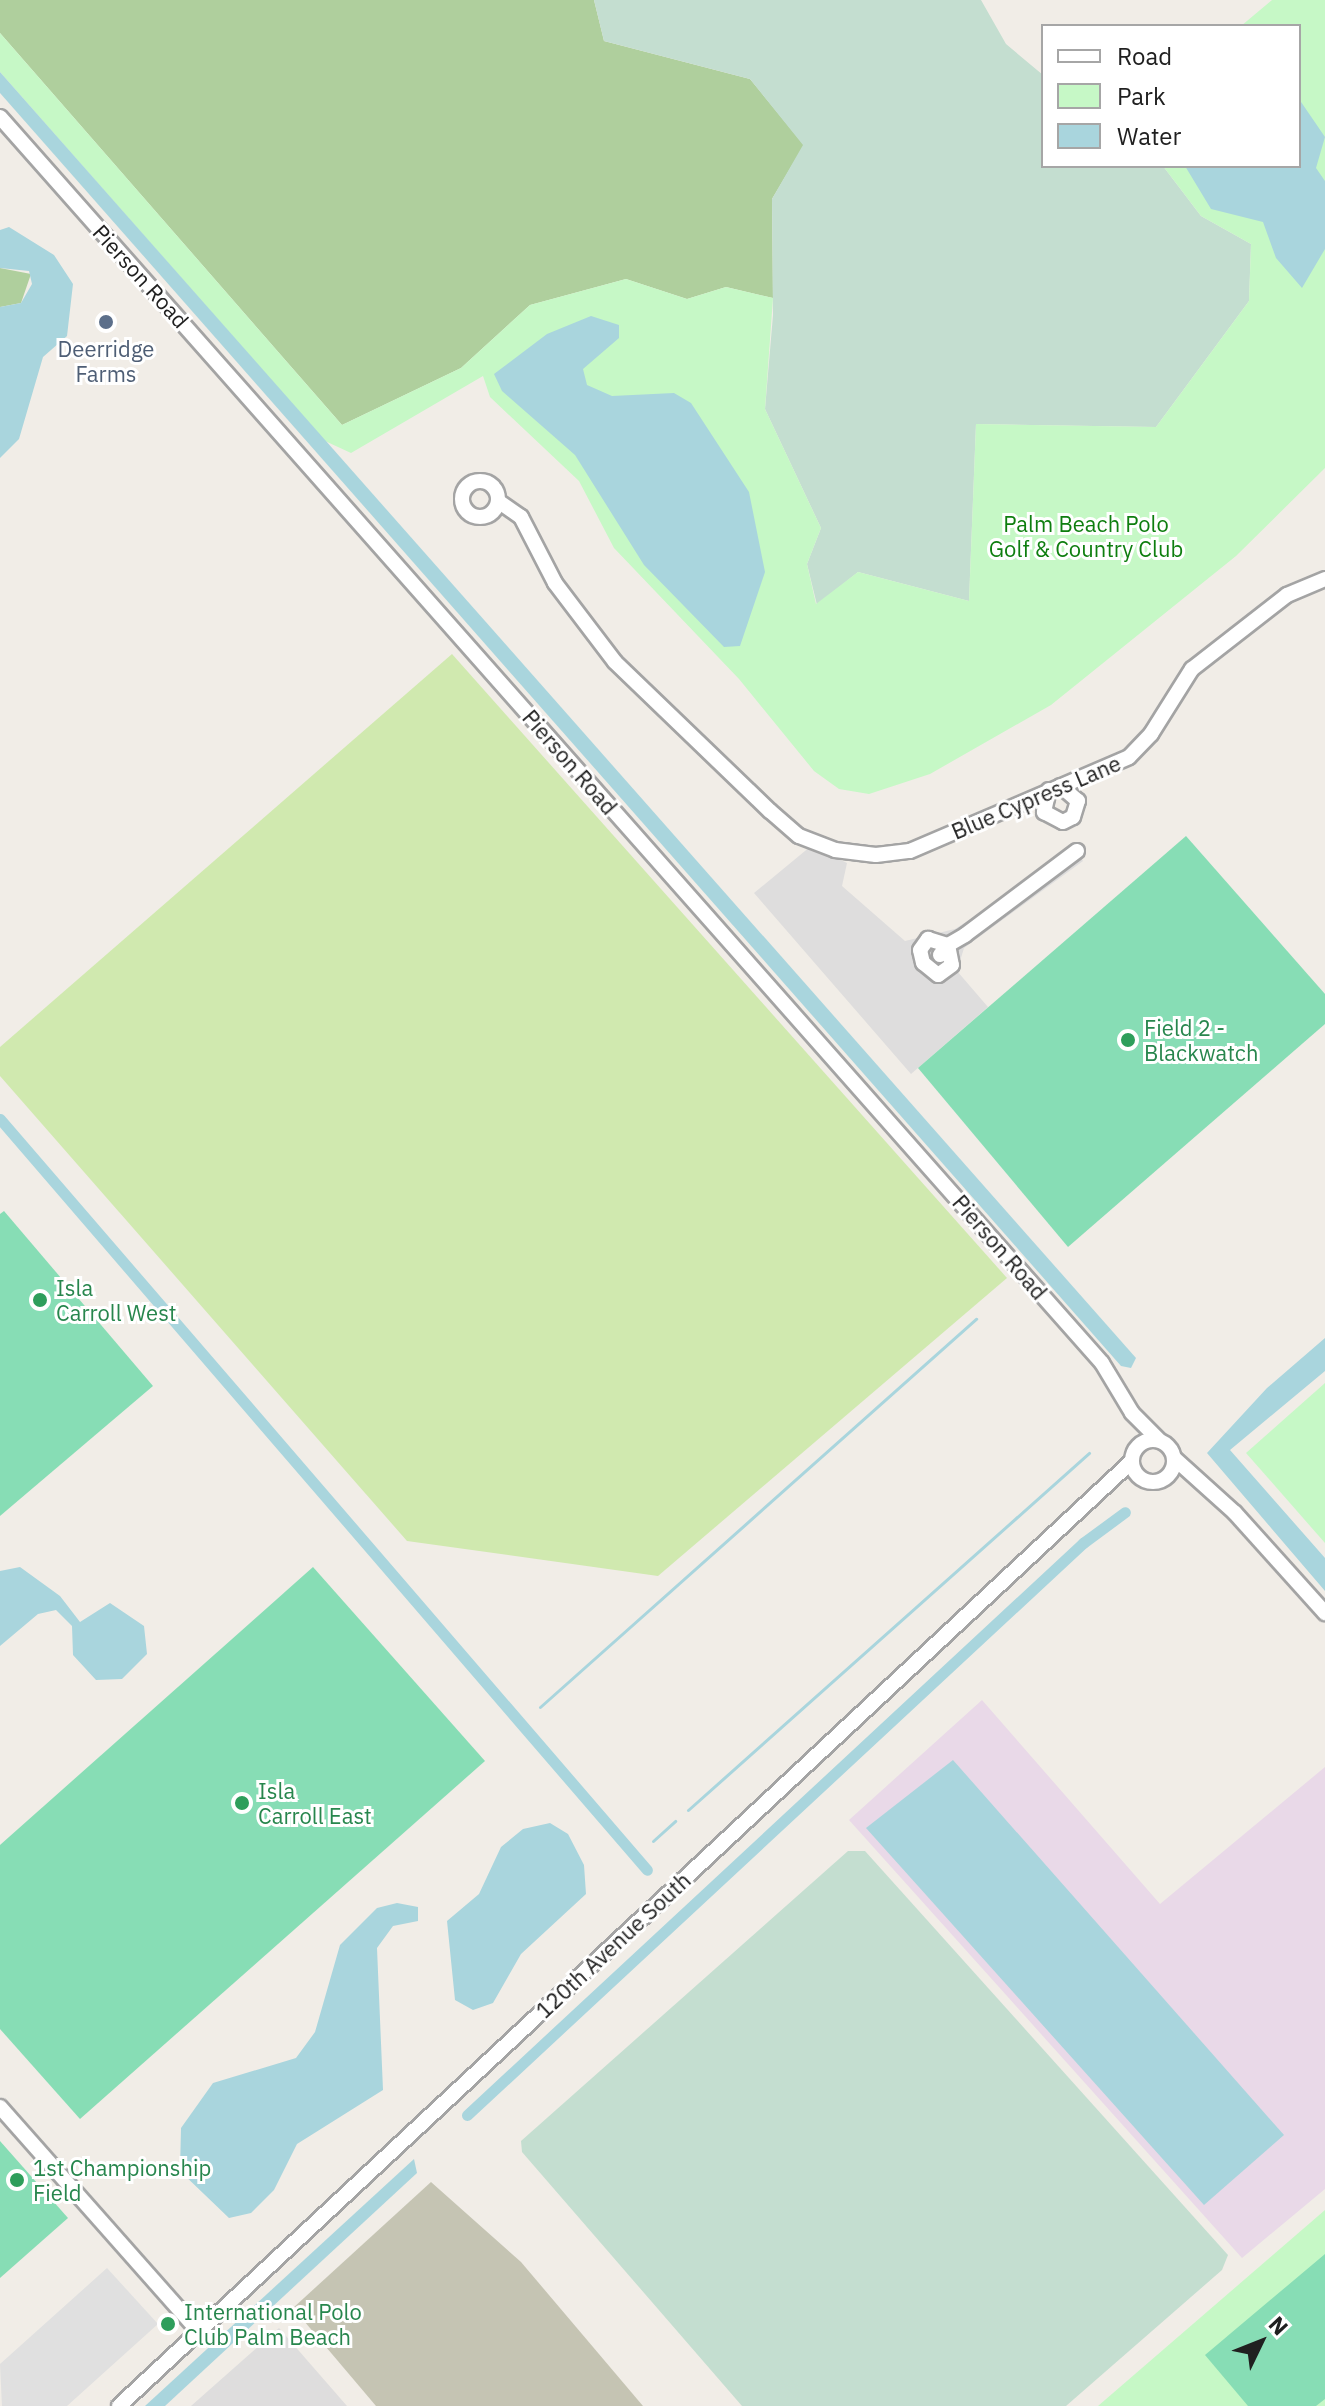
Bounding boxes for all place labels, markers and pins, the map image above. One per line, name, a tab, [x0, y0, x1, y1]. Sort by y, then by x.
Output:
marker: Deerridge Farms	[97, 313, 115, 331]
place label: Deerridge Farms	[58, 335, 154, 386]
place label: Field 2 - Blackwatch	[1144, 1014, 1258, 1066]
marker: Field 2 - Blackwatch	[1119, 1031, 1137, 1049]
place label: Isla Carroll West	[56, 1274, 176, 1326]
marker: Isla Carroll West	[31, 1291, 49, 1309]
place label: Isla Carroll East	[258, 1777, 372, 1828]
marker: Isla Carroll East	[233, 1794, 251, 1812]
place label: 1st Championship Field	[33, 2154, 211, 2206]
marker: 1st Championship Field	[8, 2171, 26, 2189]
place label: International Polo Club Palm Beach	[184, 2298, 362, 2350]
marker: International Polo Club Palm Beach	[159, 2315, 177, 2333]

